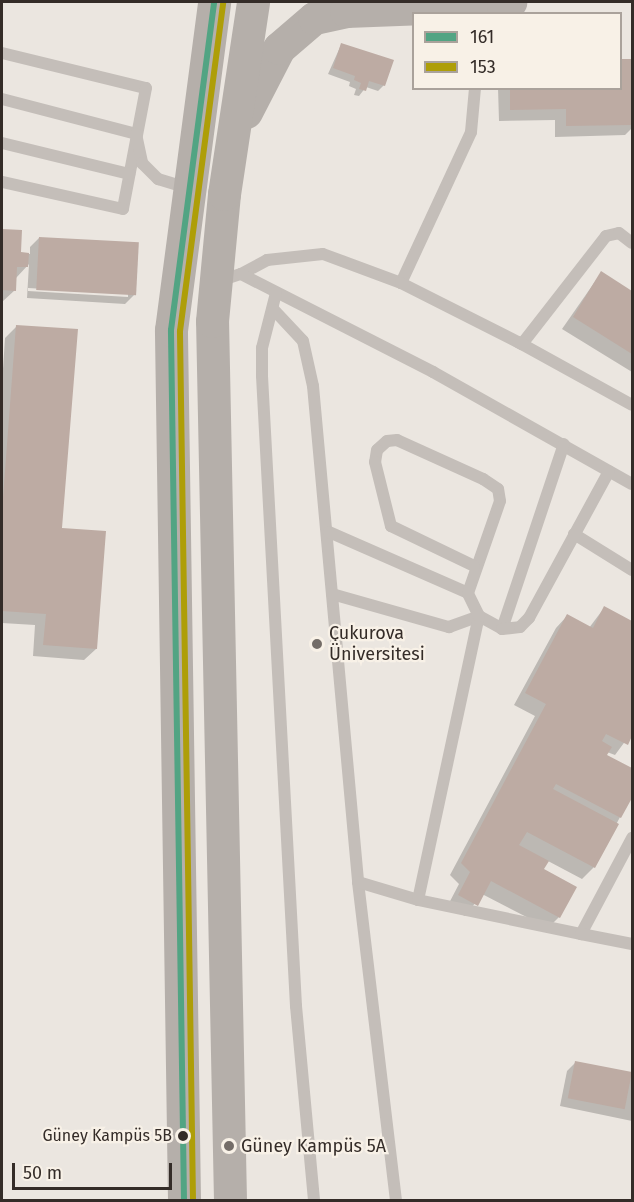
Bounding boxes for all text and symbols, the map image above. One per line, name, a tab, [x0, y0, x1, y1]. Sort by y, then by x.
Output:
legend	[412, 12, 622, 90]
text: 161	[470, 26, 494, 48]
text: 153	[470, 56, 496, 78]
place label: Çukurova Üniversitesi	[329, 623, 425, 666]
marker: Çukurova Üniversitesi	[310, 637, 324, 651]
place label: Güney Kampüs 5B	[42, 1126, 172, 1146]
marker: Güney Kampüs 5B	[177, 1130, 189, 1142]
place label: Güney Kampüs 5A	[241, 1135, 386, 1157]
marker: Güney Kampüs 5A	[222, 1139, 236, 1153]
scale bar	[15, 1151, 176, 1189]
text: 50 m	[23, 1162, 62, 1184]

